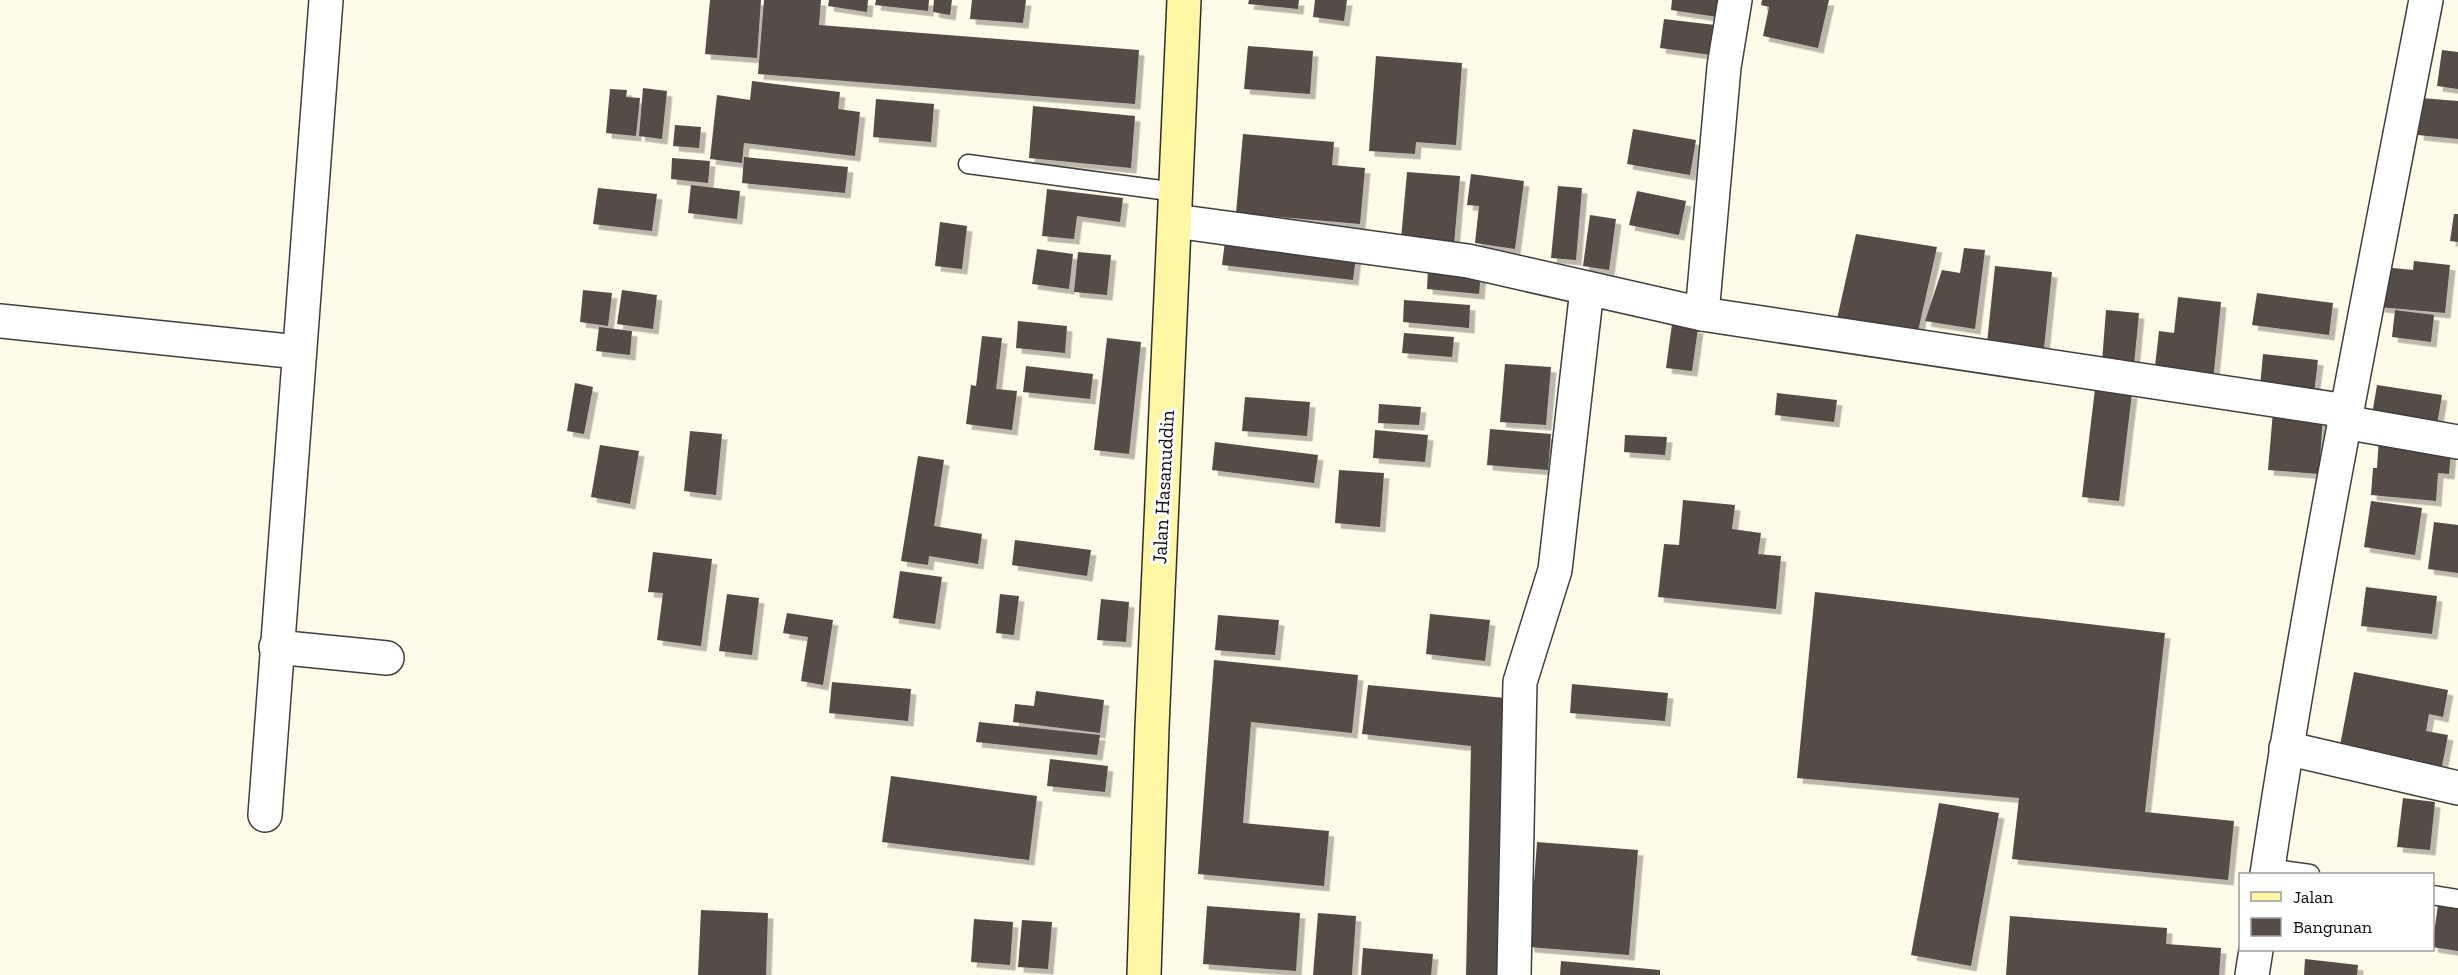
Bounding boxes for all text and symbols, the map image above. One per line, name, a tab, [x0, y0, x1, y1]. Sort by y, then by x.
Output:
street label: Jalan Hasanuddin	[1147, 409, 1179, 564]
legend	[2239, 873, 2434, 951]
text: Jalan	[2293, 886, 2334, 908]
text: Bangunan	[2293, 916, 2373, 938]

